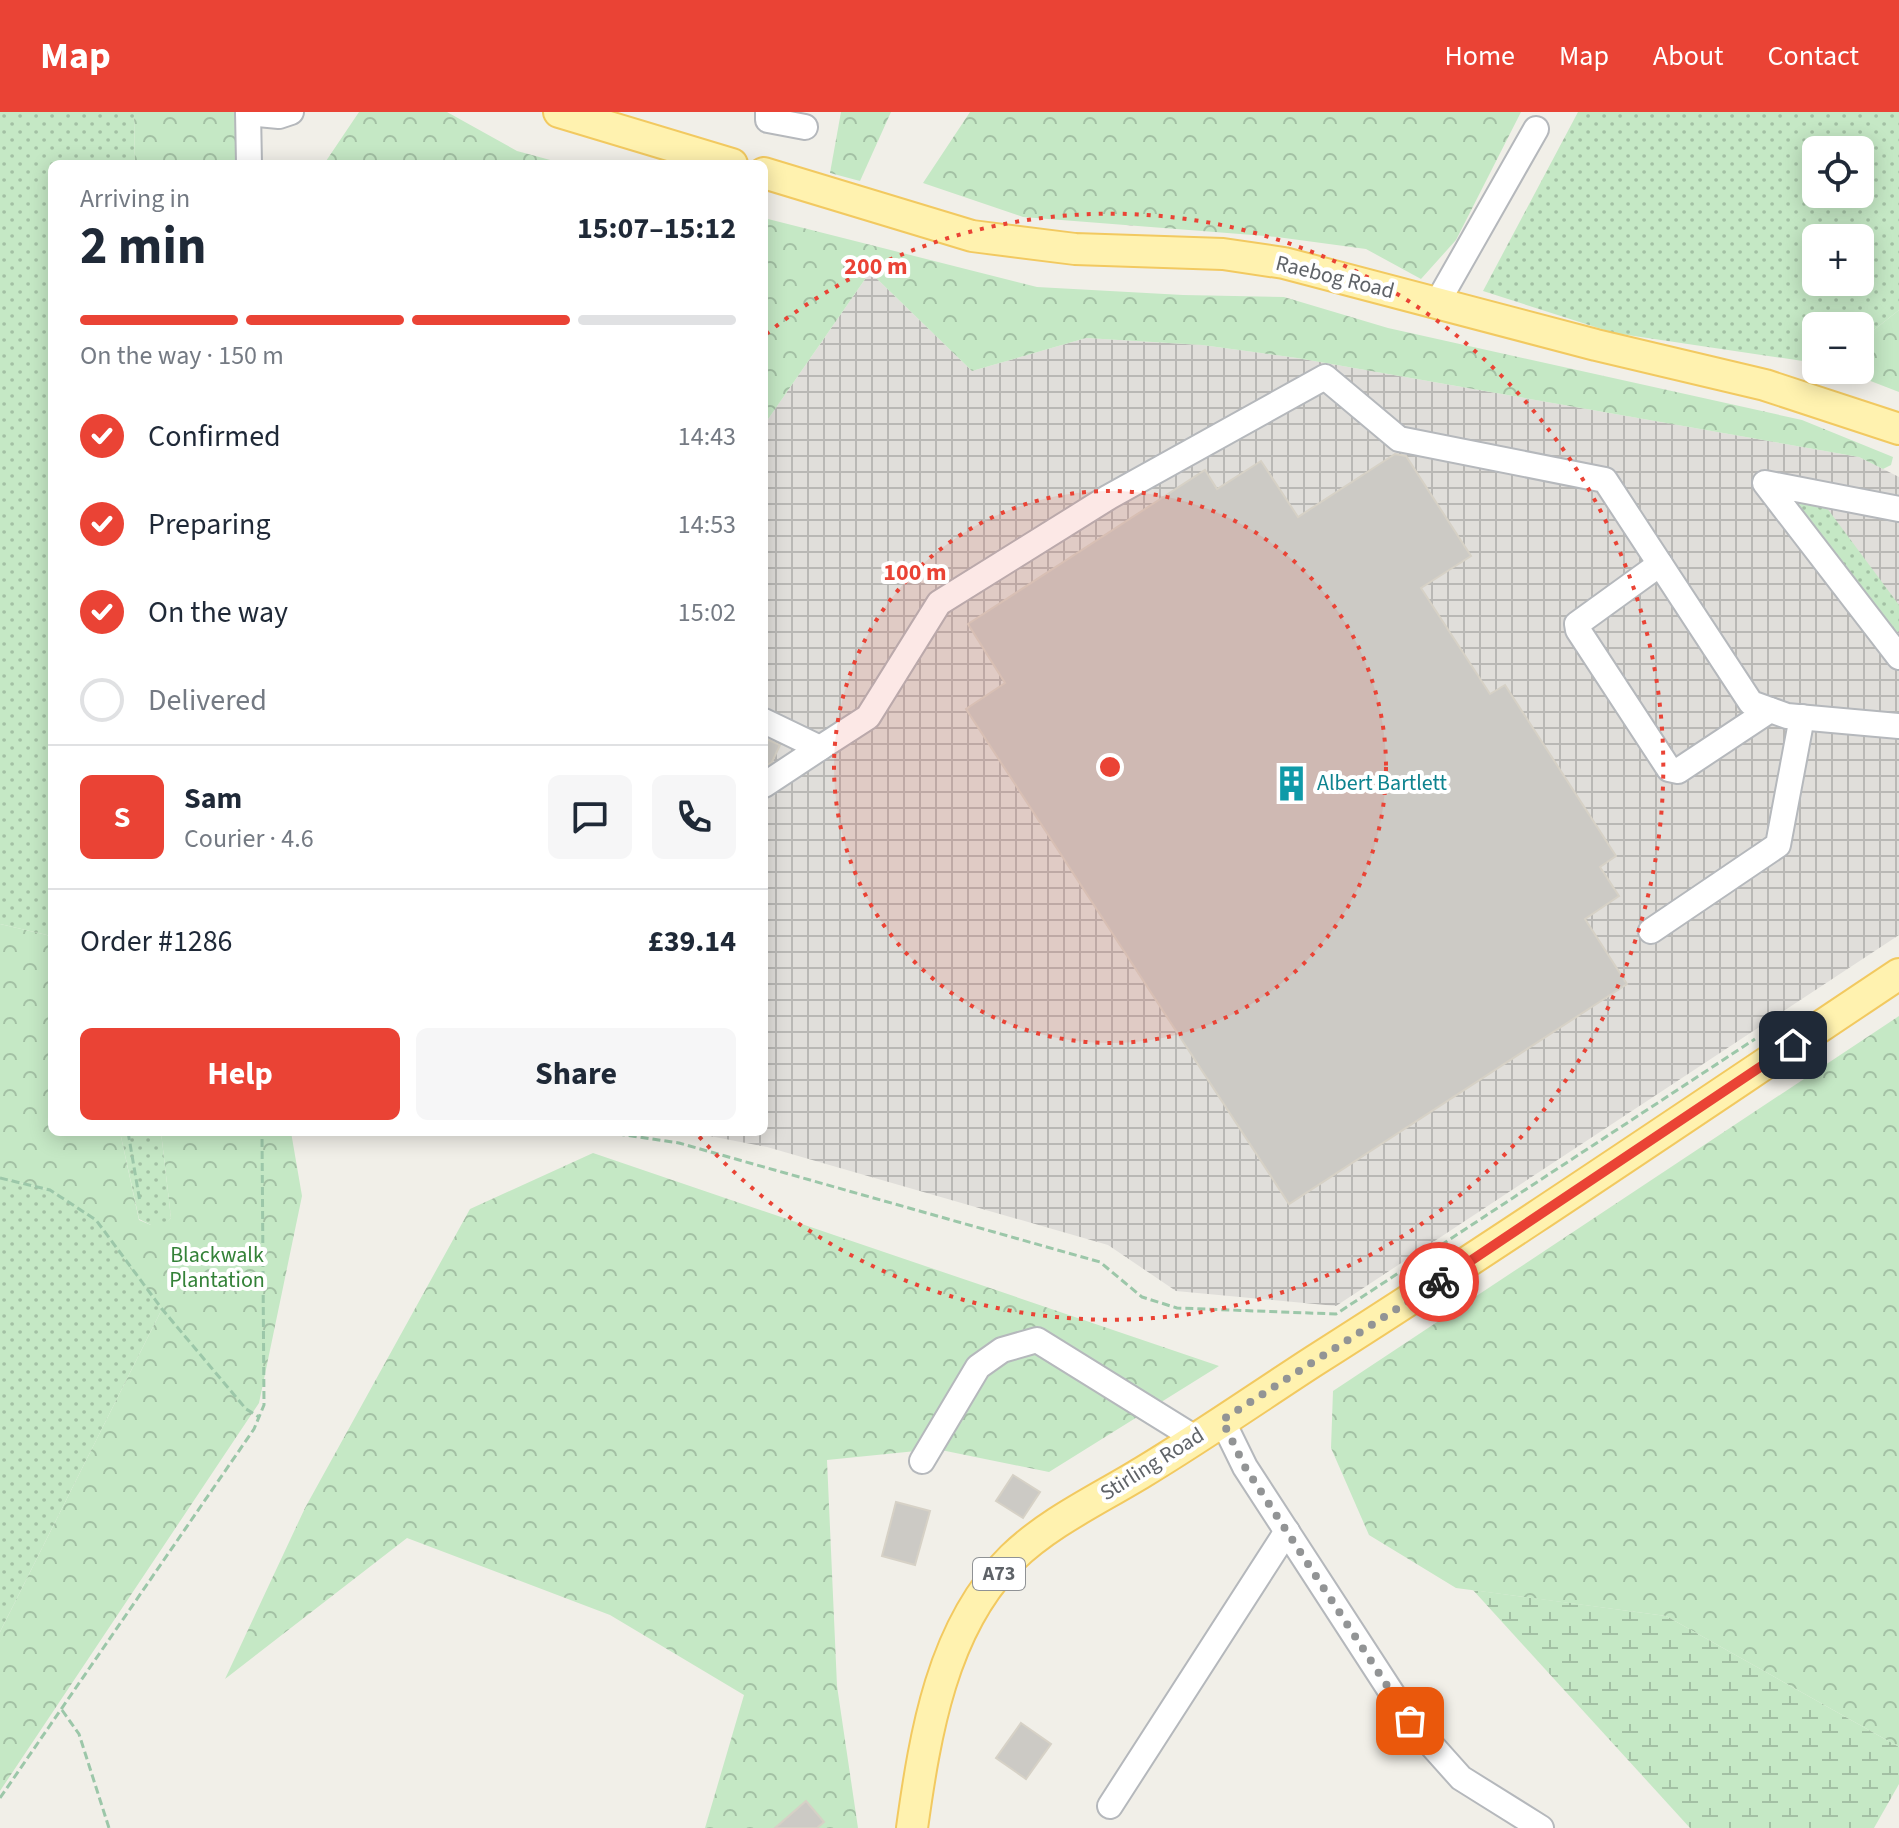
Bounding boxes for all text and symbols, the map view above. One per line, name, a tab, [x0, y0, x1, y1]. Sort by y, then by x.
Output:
text: Map	[40, 29, 111, 83]
text: Home	[1444, 36, 1515, 76]
text: Map	[1559, 36, 1609, 76]
text: About	[1653, 36, 1724, 76]
text: Contact	[1768, 36, 1859, 76]
map controls	[1802, 136, 1874, 384]
button: locate	[1802, 136, 1874, 208]
text: Arriving in	[80, 180, 190, 217]
text: 15:07–15:12	[577, 207, 736, 250]
text: 2 min	[80, 210, 207, 284]
button: +	[1802, 224, 1874, 296]
street label: Raebog Road	[1272, 247, 1398, 307]
text: 200 m	[844, 249, 908, 284]
button: −	[1802, 312, 1874, 384]
text: On the way · 150 m	[80, 337, 284, 374]
icon: check	[80, 414, 124, 458]
text: Confirmed	[148, 415, 281, 458]
text: 14:43	[678, 418, 736, 455]
icon: check	[80, 502, 124, 546]
text: Preparing	[148, 503, 271, 546]
text: 14:53	[678, 506, 736, 543]
text: 100 m	[883, 555, 947, 590]
icon: check	[80, 590, 124, 634]
text: On the way	[148, 591, 288, 634]
text: 15:02	[678, 594, 736, 631]
text: Delivered	[148, 679, 267, 722]
centre of rings	[1096, 753, 1124, 781]
building icon: Albert Bartlett	[1272, 764, 1310, 802]
place label: Albert Bartlett	[1317, 767, 1447, 799]
button: chat	[548, 775, 632, 859]
button: phone	[652, 775, 736, 859]
text: Sam	[184, 777, 242, 820]
text: S	[114, 796, 130, 839]
text: Courier · 4.6	[184, 820, 314, 857]
text: Order #1286	[80, 920, 233, 963]
text: £39.14	[648, 920, 736, 963]
pin	[1759, 1011, 1827, 1079]
icon: home	[1771, 1023, 1815, 1067]
button: Help	[80, 1028, 400, 1120]
button: Share	[416, 1028, 736, 1120]
park label: Blackwalk Plantation	[169, 1239, 265, 1296]
courier	[1399, 1242, 1479, 1322]
icon: bike	[1417, 1260, 1461, 1304]
street label: Stirling Road	[1094, 1419, 1210, 1509]
road number: A73	[973, 1558, 1025, 1590]
pin	[1376, 1687, 1444, 1755]
icon: bag	[1388, 1699, 1432, 1743]

